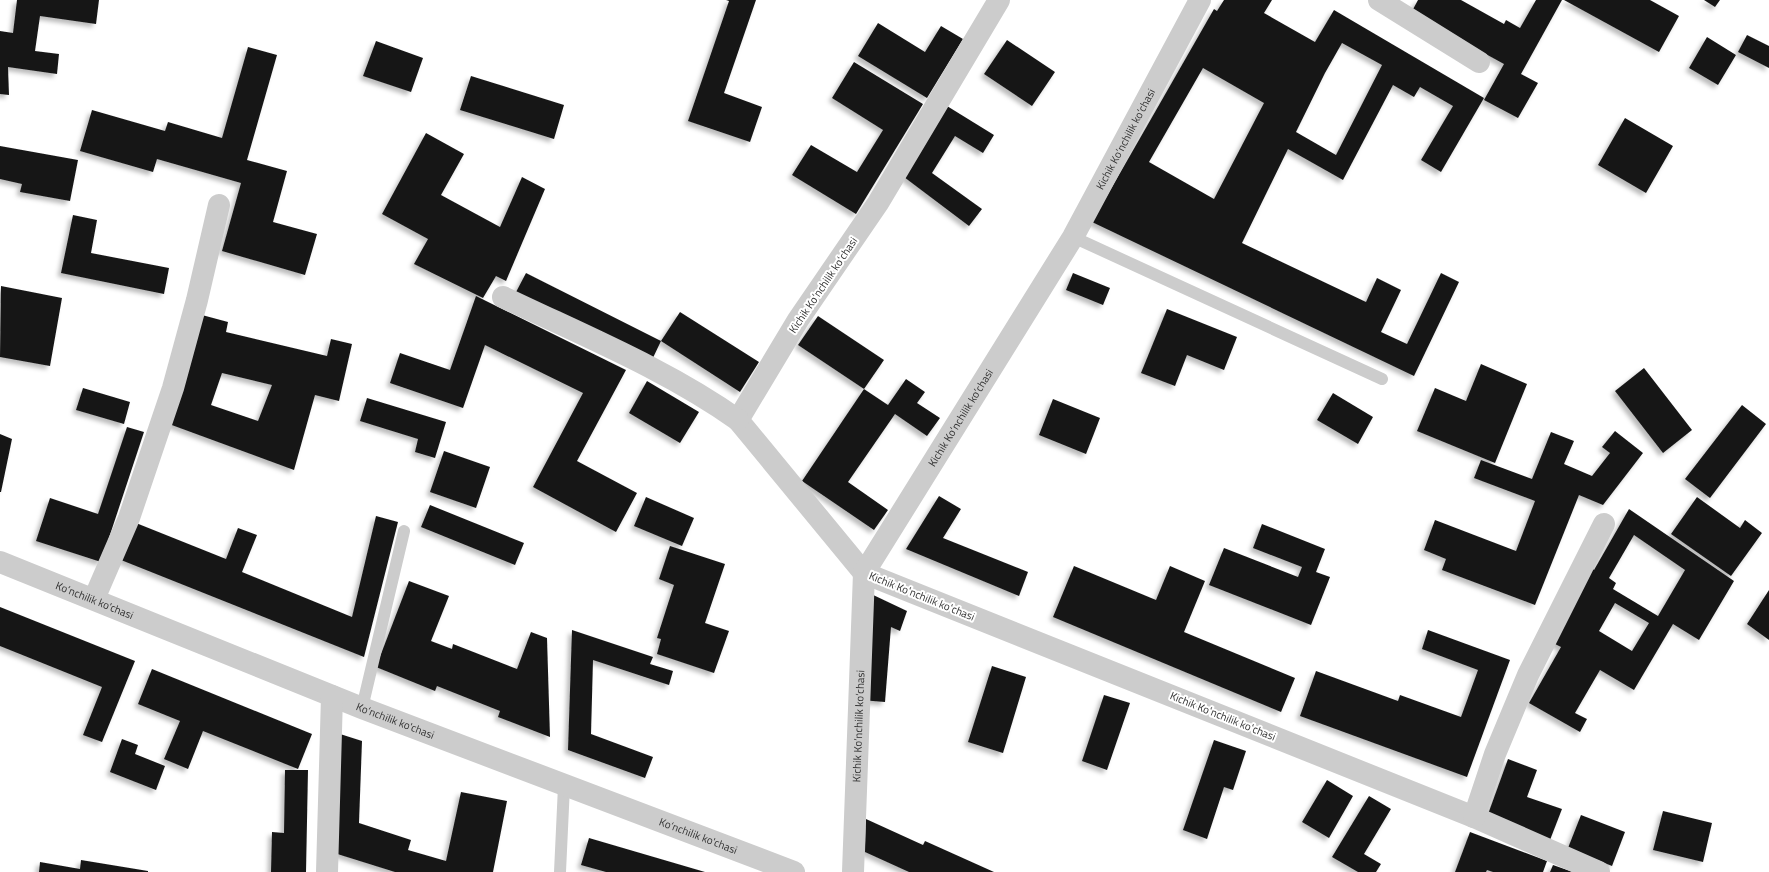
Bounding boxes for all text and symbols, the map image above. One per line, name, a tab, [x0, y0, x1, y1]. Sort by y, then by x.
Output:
street label: Kichik Ko‘nchilik ko‘chasi	[1092, 86, 1159, 192]
street label: Kichik Koʻnchilik koʻchasi	[785, 234, 861, 336]
street label: Kichik Ko‘nchilik ko‘chasi	[924, 366, 997, 470]
street label: Kichik Koʻnchilik koʻchasi	[867, 567, 977, 625]
street label: Ko‘nchilik ko'chasi	[53, 577, 136, 623]
street label: Kichik Ko‘nchilik ko‘chasi	[848, 670, 868, 783]
street label: Kichik Koʻnchilik koʻchasi	[1168, 687, 1278, 745]
street label: Ko‘nchilik ko'chasi	[354, 698, 437, 743]
street label: Ko‘nchilik ko'chasi	[657, 814, 740, 858]

